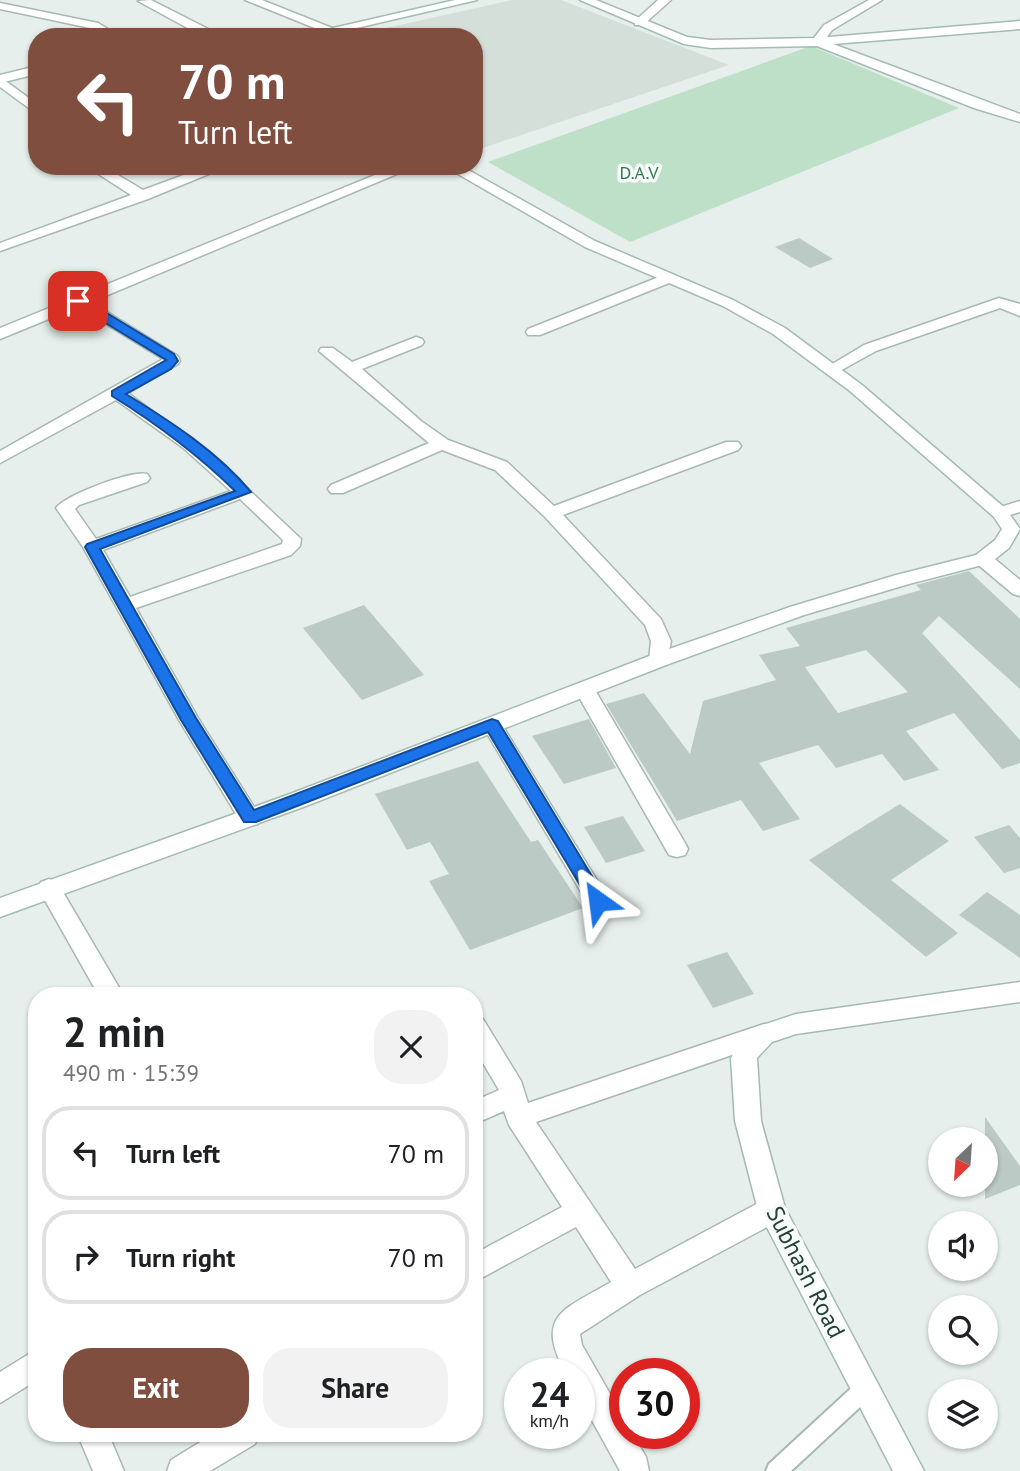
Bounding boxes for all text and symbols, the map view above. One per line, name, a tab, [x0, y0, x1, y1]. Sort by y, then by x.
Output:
text: 70 m	[178, 49, 285, 113]
icon: left	[63, 56, 154, 147]
text: Turn left	[178, 111, 293, 153]
park label: D.A.V	[619, 161, 659, 184]
pin	[48, 271, 108, 331]
icon: arrive	[59, 282, 97, 320]
position arrow	[561, 864, 635, 938]
text: 2 min	[63, 1004, 165, 1059]
button: close	[374, 1010, 448, 1084]
text: 490 m · 15:39	[63, 1058, 199, 1087]
north arrow	[928, 1127, 998, 1197]
map controls	[928, 1127, 998, 1449]
icon: left	[67, 1134, 105, 1172]
text: Turn left	[126, 1137, 220, 1170]
text: 70 m	[388, 1137, 444, 1170]
street label: Subhash Road	[759, 1201, 853, 1343]
button: sound	[928, 1211, 998, 1281]
icon: right	[67, 1238, 105, 1276]
text: Turn right	[126, 1241, 235, 1274]
text: 70 m	[388, 1241, 444, 1274]
button: search	[928, 1295, 998, 1365]
button: Exit	[63, 1348, 249, 1428]
button: Share	[263, 1348, 448, 1428]
speed limit sign: 30	[609, 1358, 700, 1449]
text: 24	[530, 1371, 569, 1417]
button: layers	[928, 1379, 998, 1449]
text: km/h	[530, 1409, 569, 1432]

